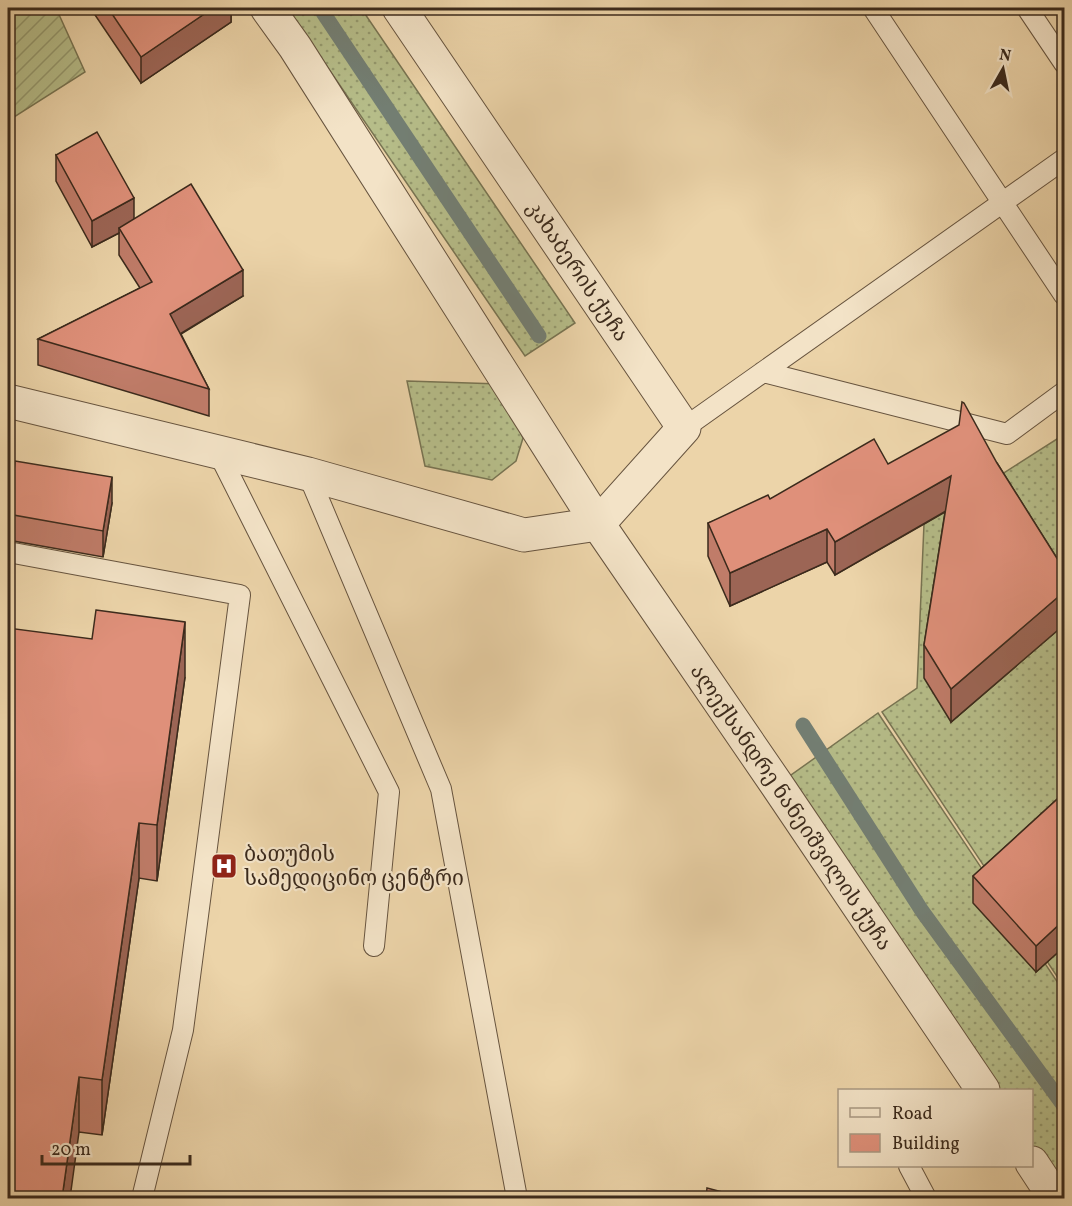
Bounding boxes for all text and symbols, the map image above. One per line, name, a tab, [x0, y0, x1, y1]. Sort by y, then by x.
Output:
north arrow	[973, 39, 1033, 99]
text: N	[998, 44, 1013, 68]
street label: კახაბერის ქუჩა	[519, 196, 635, 348]
street label: ალექსანდრე ნანეიშვილის ქუჩა	[682, 659, 898, 957]
place label: ბათუმის სამედიცინო ცენტრი	[244, 841, 464, 894]
hospital icon: ბათუმის სამედიცინო ცენტრი	[209, 851, 239, 881]
legend	[838, 1089, 1033, 1167]
text: Road	[892, 1102, 933, 1127]
scale bar	[42, 1128, 190, 1166]
text: Building	[892, 1132, 960, 1157]
text: 20 m	[51, 1138, 91, 1163]

